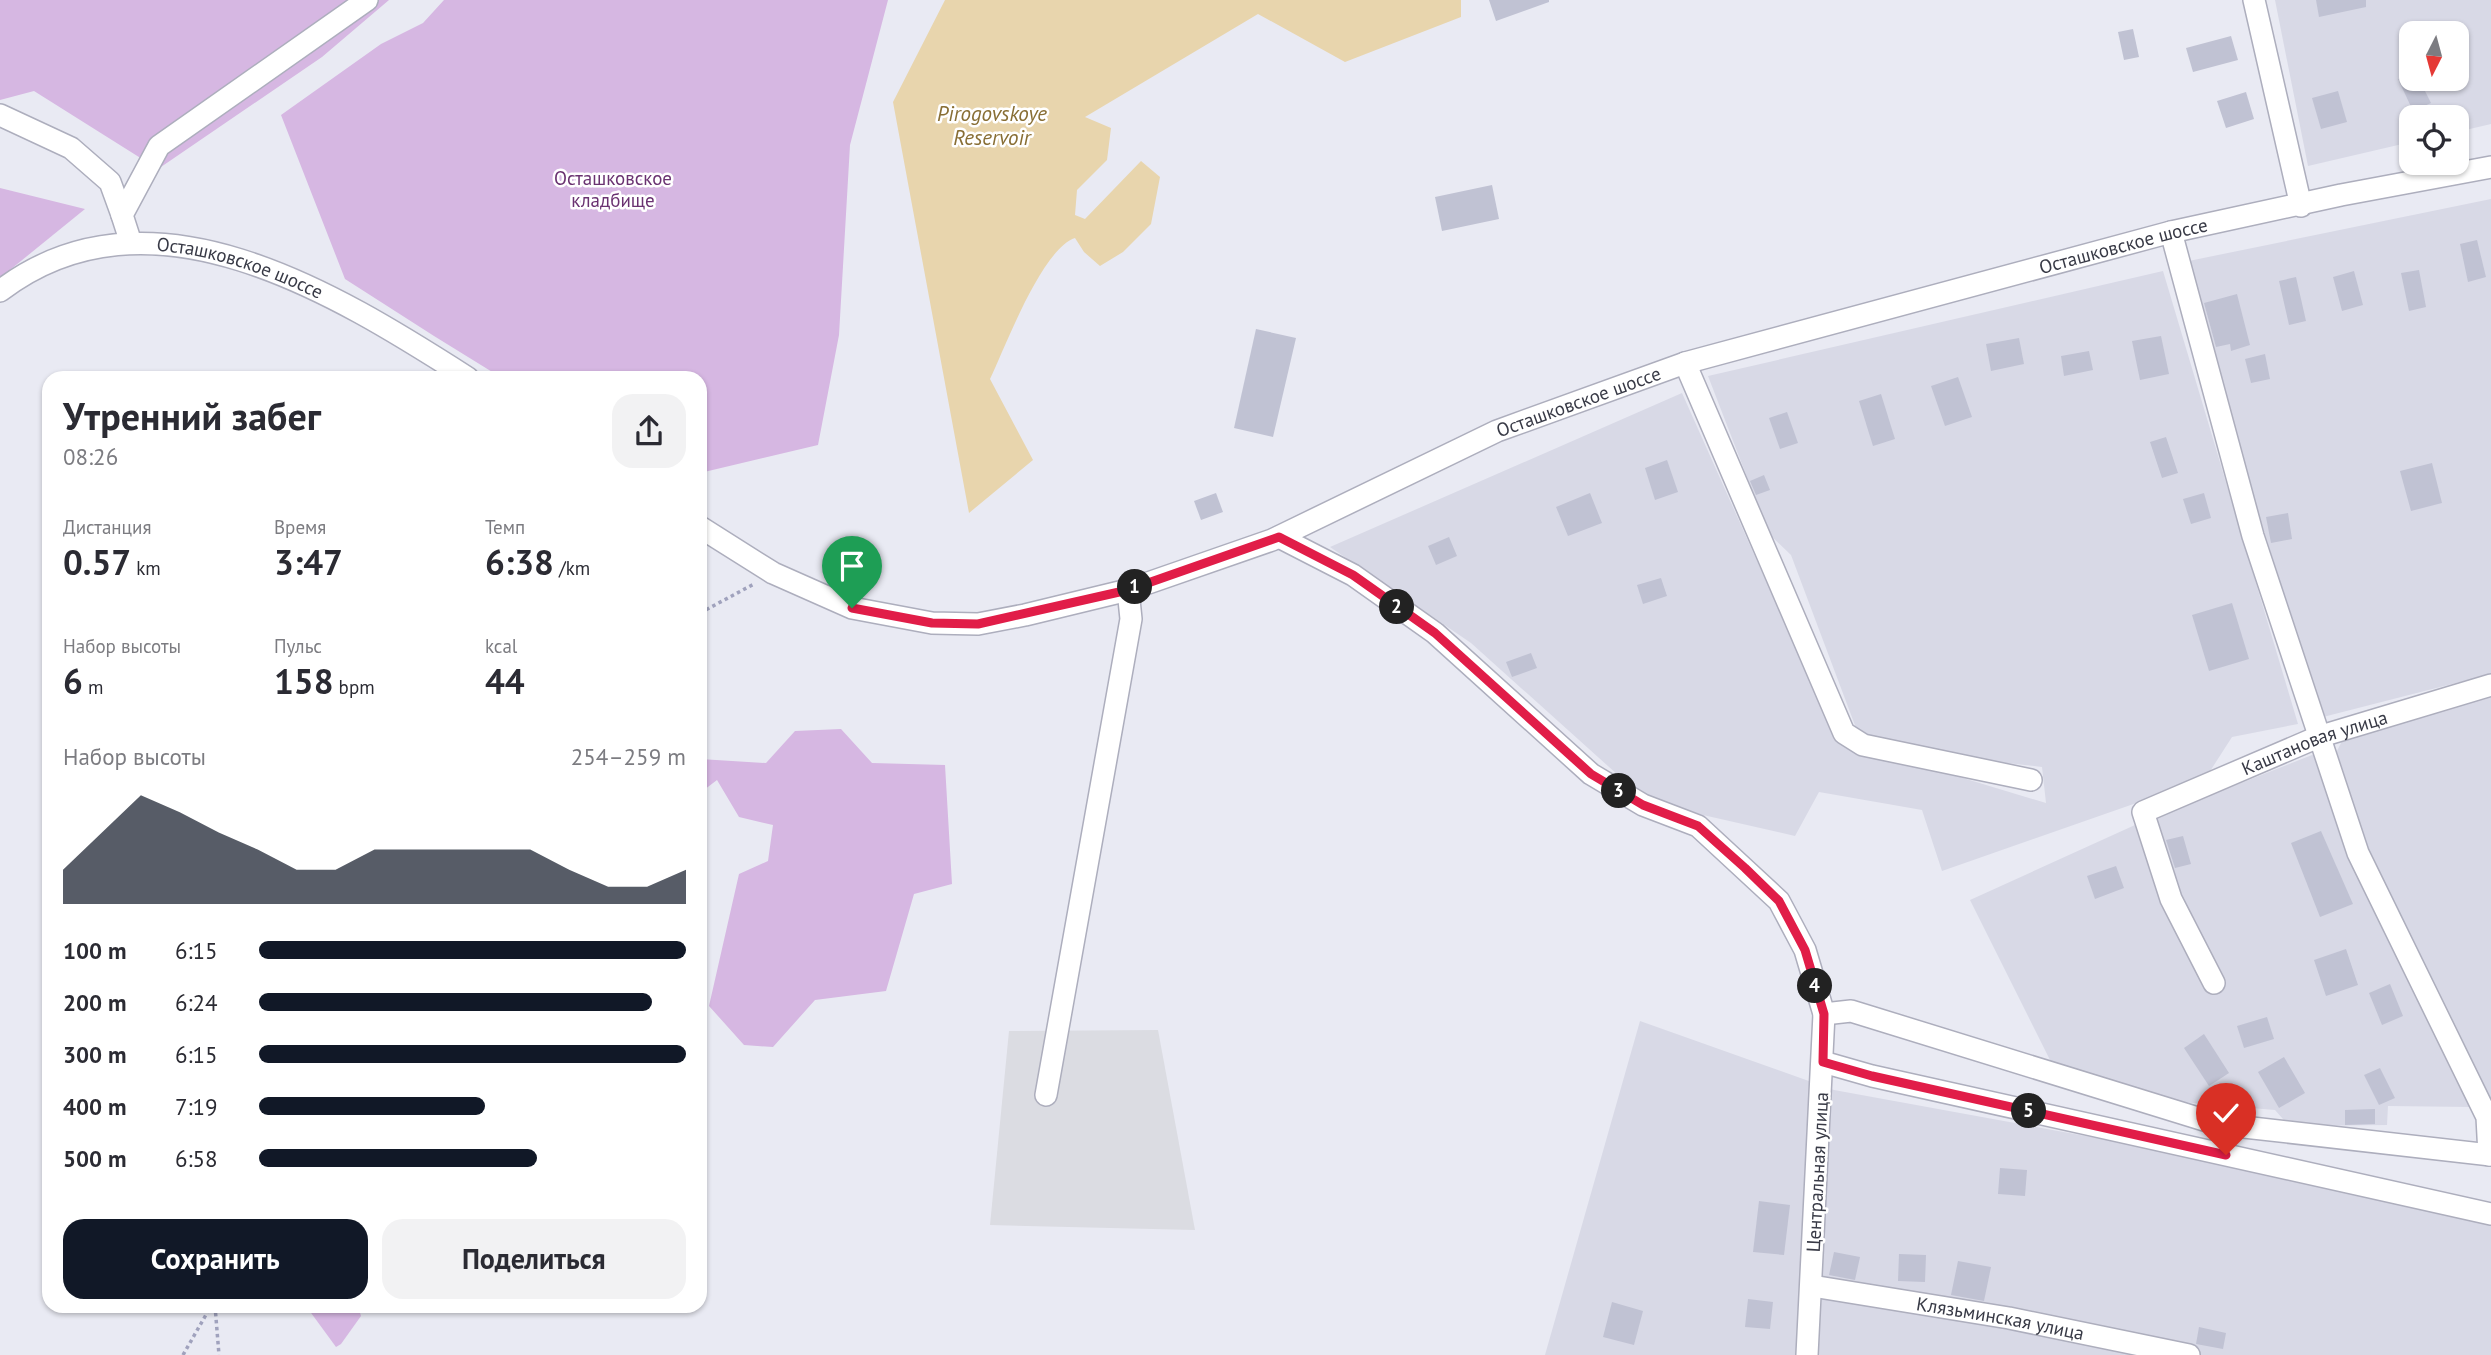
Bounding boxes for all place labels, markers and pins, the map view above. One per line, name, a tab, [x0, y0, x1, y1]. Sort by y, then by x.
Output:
pin	[822, 536, 882, 608]
pin: 1	[1118, 570, 1152, 604]
pin: 2	[1380, 590, 1414, 624]
pin: 3	[1602, 774, 1636, 808]
pin: 4	[1798, 968, 1832, 1004]
pin	[2196, 1083, 2256, 1155]
pin: 5	[2011, 1094, 2046, 1128]

